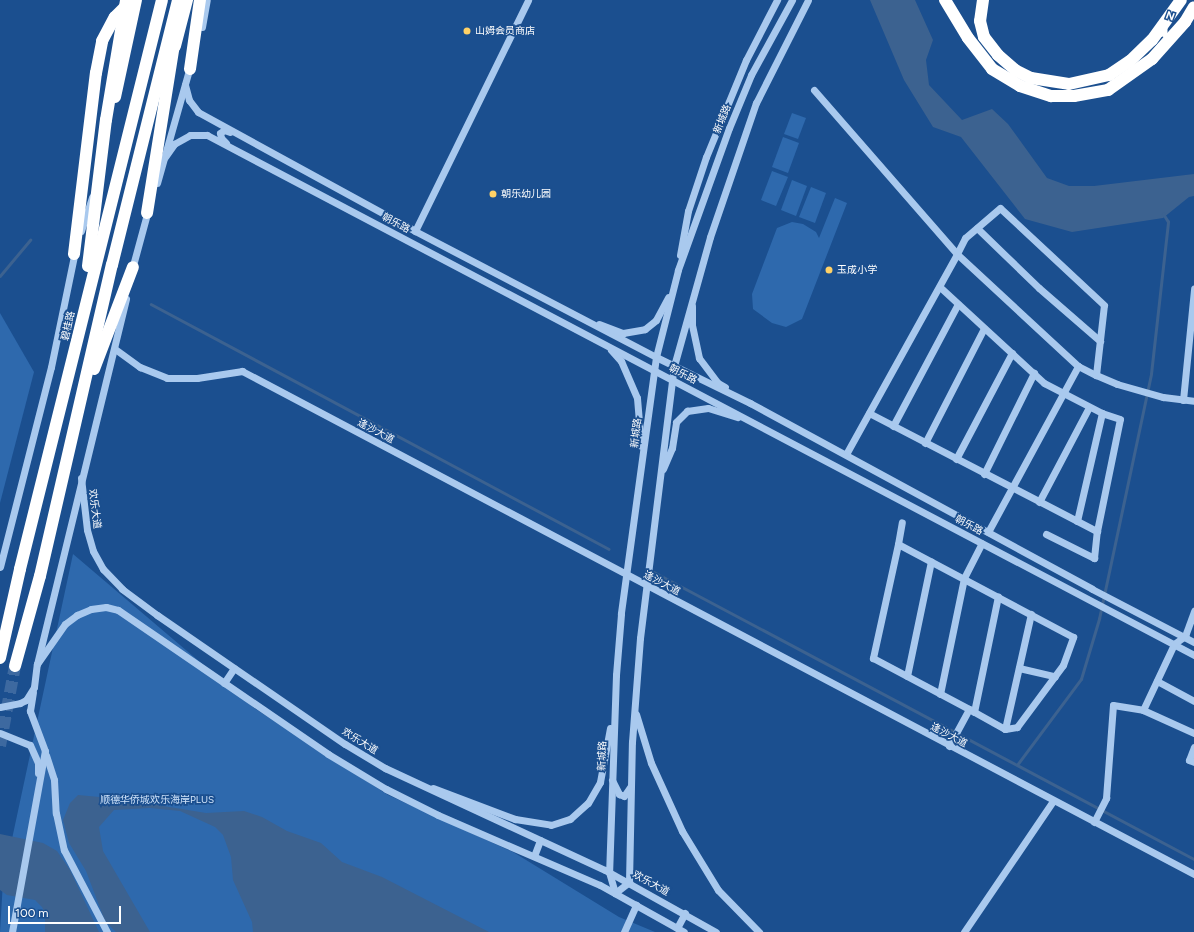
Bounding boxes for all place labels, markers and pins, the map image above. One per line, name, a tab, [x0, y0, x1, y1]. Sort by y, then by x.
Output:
place label: 山姆会员商店	[475, 25, 535, 37]
marker: 山姆会员商店	[462, 26, 472, 36]
place label: 朝乐幼儿园	[501, 188, 551, 200]
marker: 朝乐幼儿园	[488, 189, 498, 199]
place label: 玉成小学	[837, 264, 877, 276]
marker: 玉成小学	[824, 265, 834, 275]

